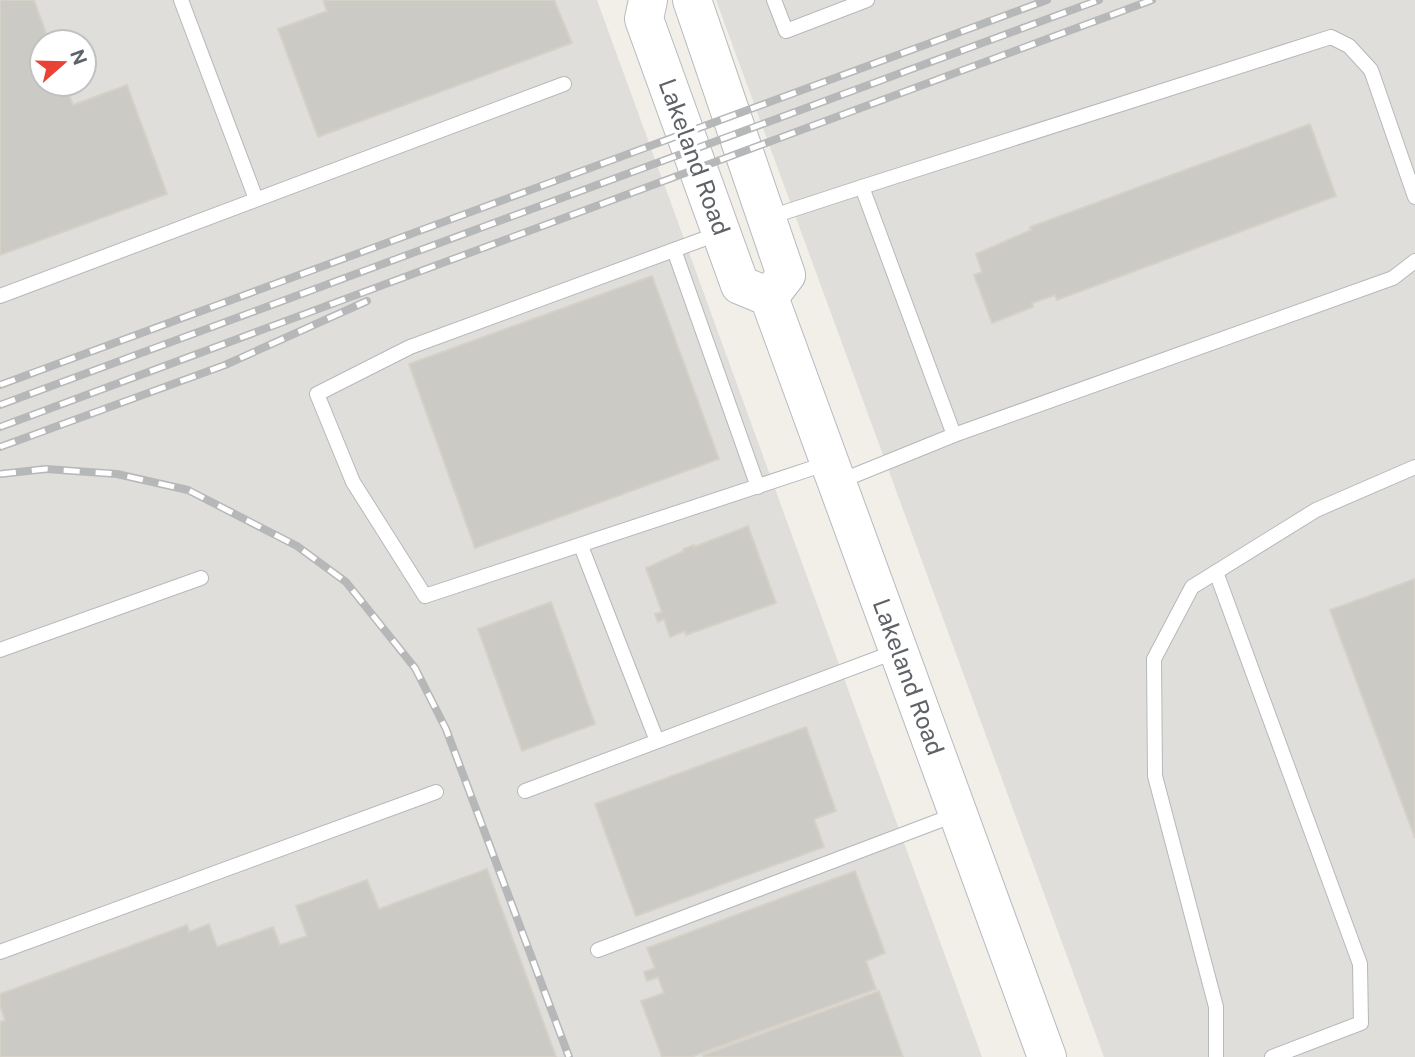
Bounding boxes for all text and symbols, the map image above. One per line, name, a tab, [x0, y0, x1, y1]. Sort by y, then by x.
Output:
north arrow	[28, 28, 98, 98]
text: N	[66, 46, 92, 68]
street label: Lakeland Road	[654, 75, 736, 239]
street label: Lakeland Road	[868, 595, 950, 759]

